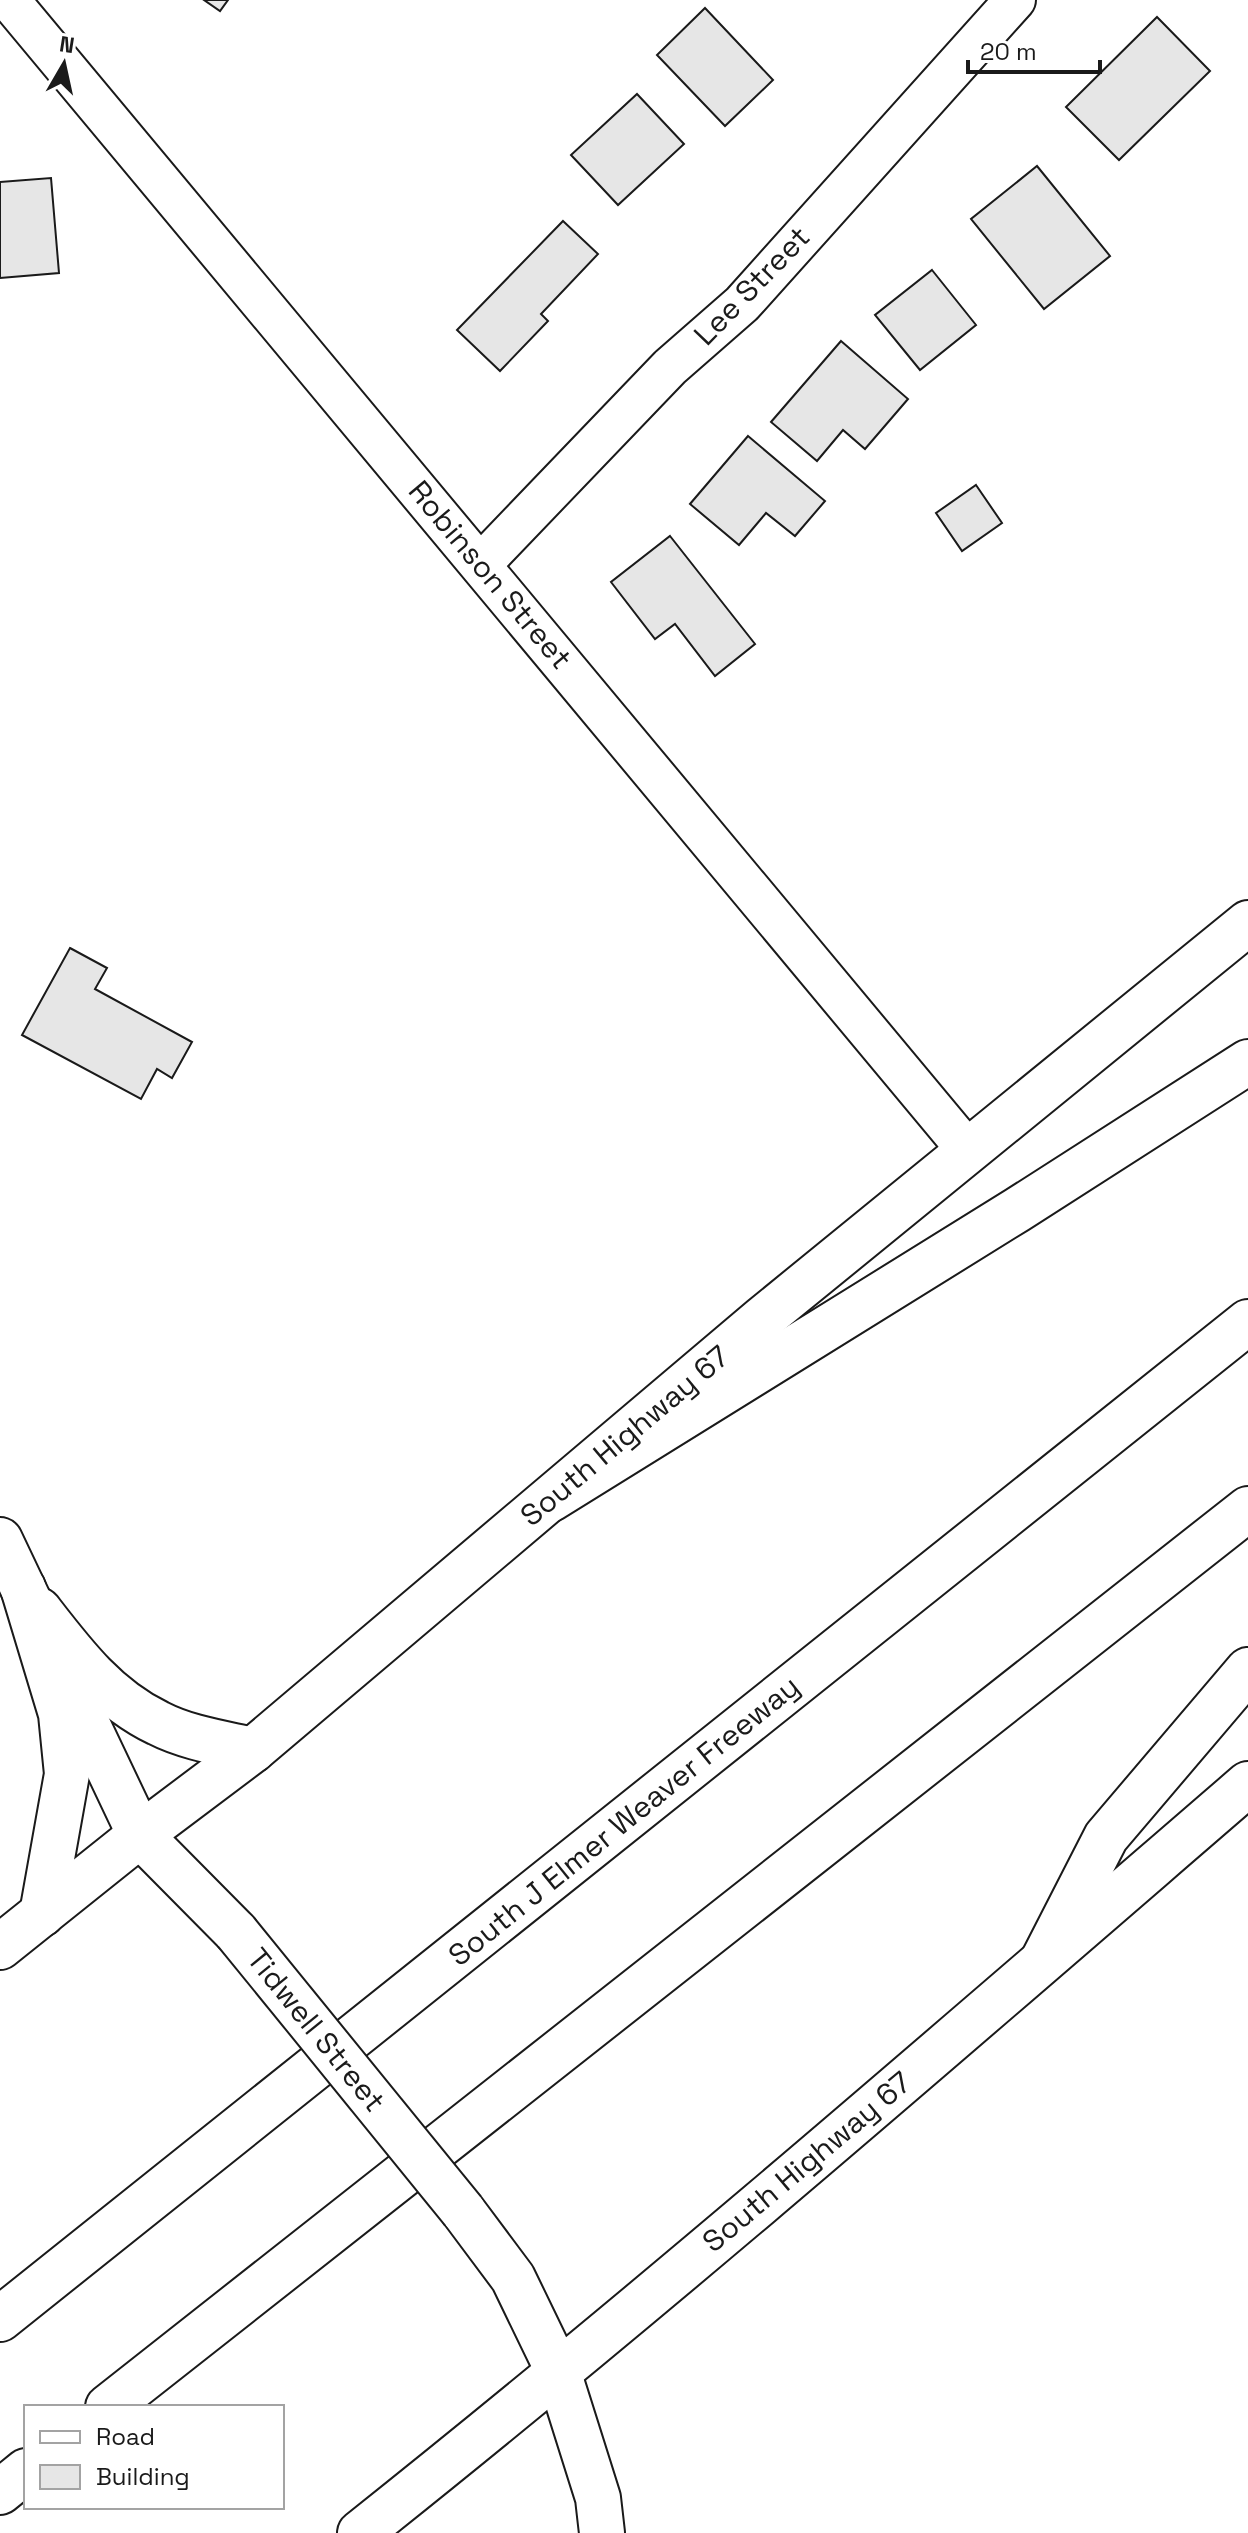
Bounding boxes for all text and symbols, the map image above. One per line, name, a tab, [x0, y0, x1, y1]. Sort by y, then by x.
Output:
north arrow	[24, 24, 104, 104]
scale bar	[968, 24, 1100, 74]
text: N	[58, 29, 77, 59]
text: 20 m	[980, 36, 1037, 67]
street label: Lee Street	[685, 218, 818, 354]
street label: Robinson Street	[400, 472, 581, 677]
street label: South Highway 67	[512, 1337, 737, 1535]
street label: South J Elmer Weaver Freeway	[440, 1667, 807, 1975]
street label: Tidwell Street	[238, 1940, 394, 2120]
street label: South Highway 67	[694, 2063, 919, 2261]
legend	[24, 2405, 284, 2509]
text: Road	[96, 2421, 155, 2452]
text: Building	[96, 2461, 190, 2492]

